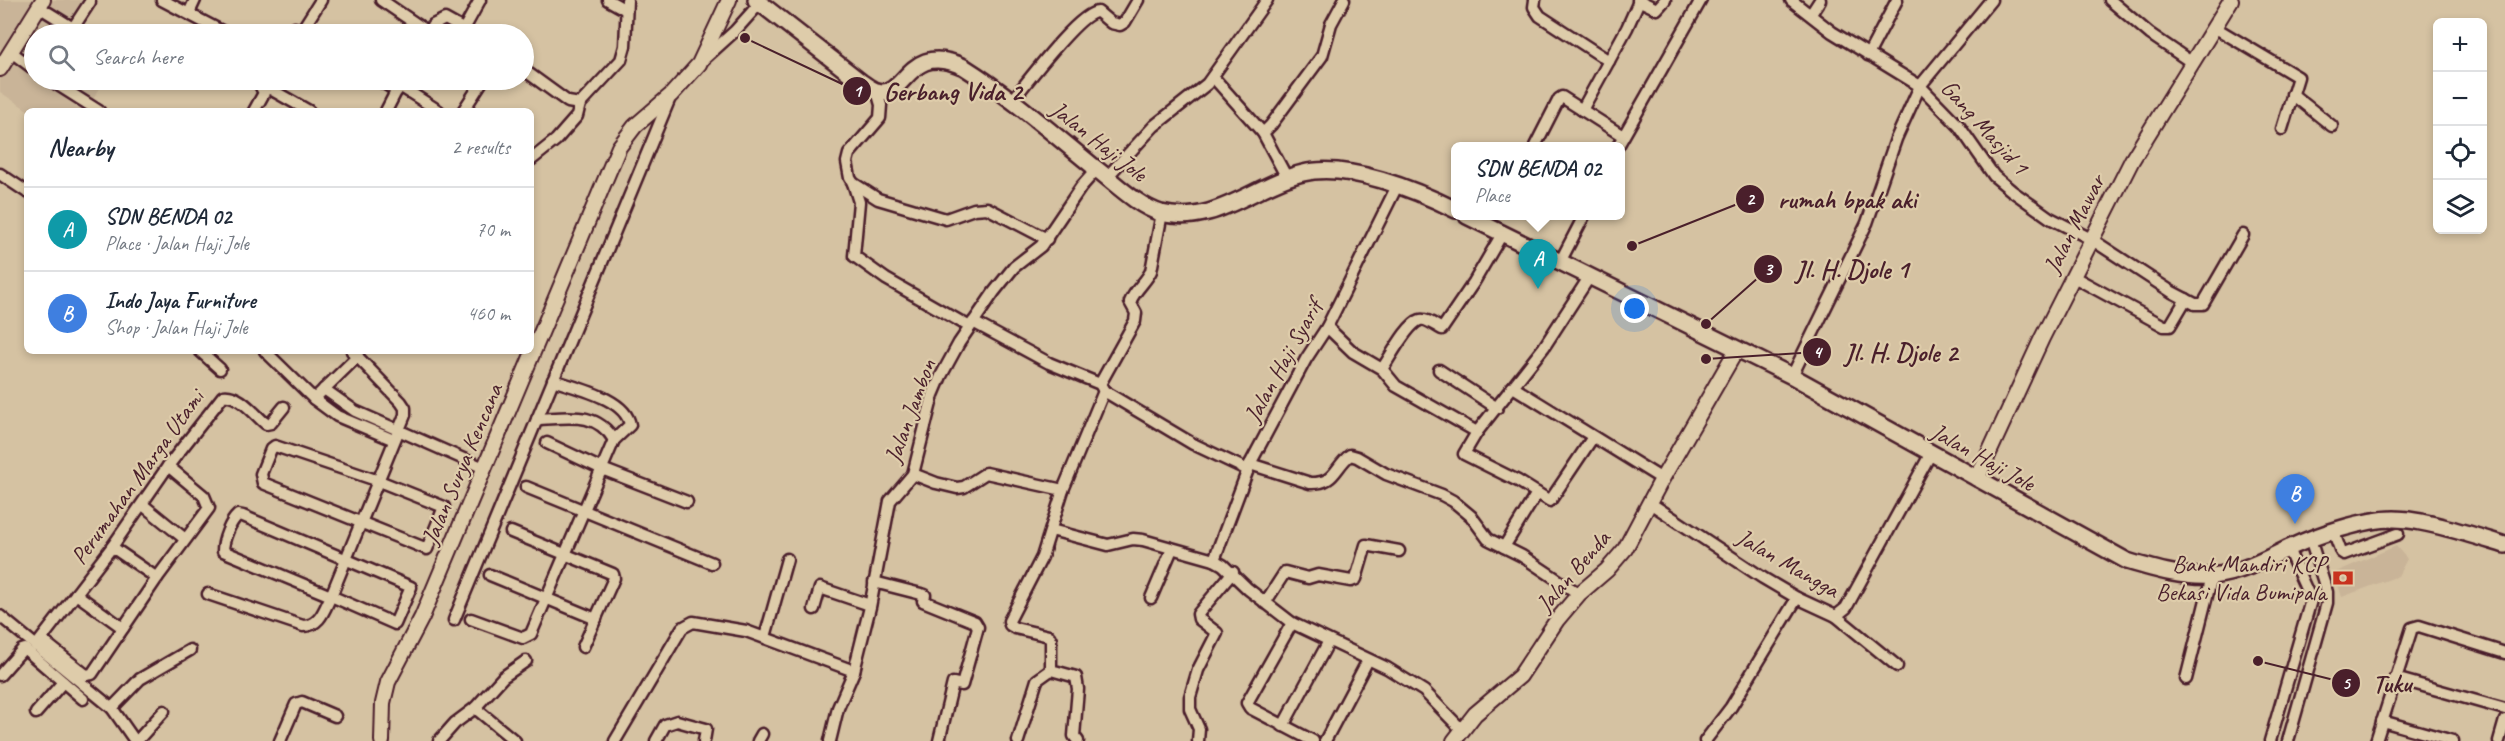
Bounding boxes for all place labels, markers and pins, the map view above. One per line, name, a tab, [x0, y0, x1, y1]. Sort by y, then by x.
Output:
callout: Gerbang Vida 2	[842, 69, 1034, 113]
callout: rumah bpak aki	[1735, 177, 1929, 221]
pin: A	[1518, 240, 1558, 289]
callout: Jl. H. Djole 1	[1753, 247, 1920, 291]
callout: Jl. H. Djole 2	[1802, 330, 1969, 374]
pin: B	[2276, 474, 2314, 524]
place label: Bank Mandiri KCP Bekasi Vida Bumipala	[2156, 549, 2330, 607]
bank icon: Bank Mandiri KCP Bekasi Vida Bumipala	[2331, 566, 2355, 590]
callout: Tuku	[2331, 661, 2424, 705]

